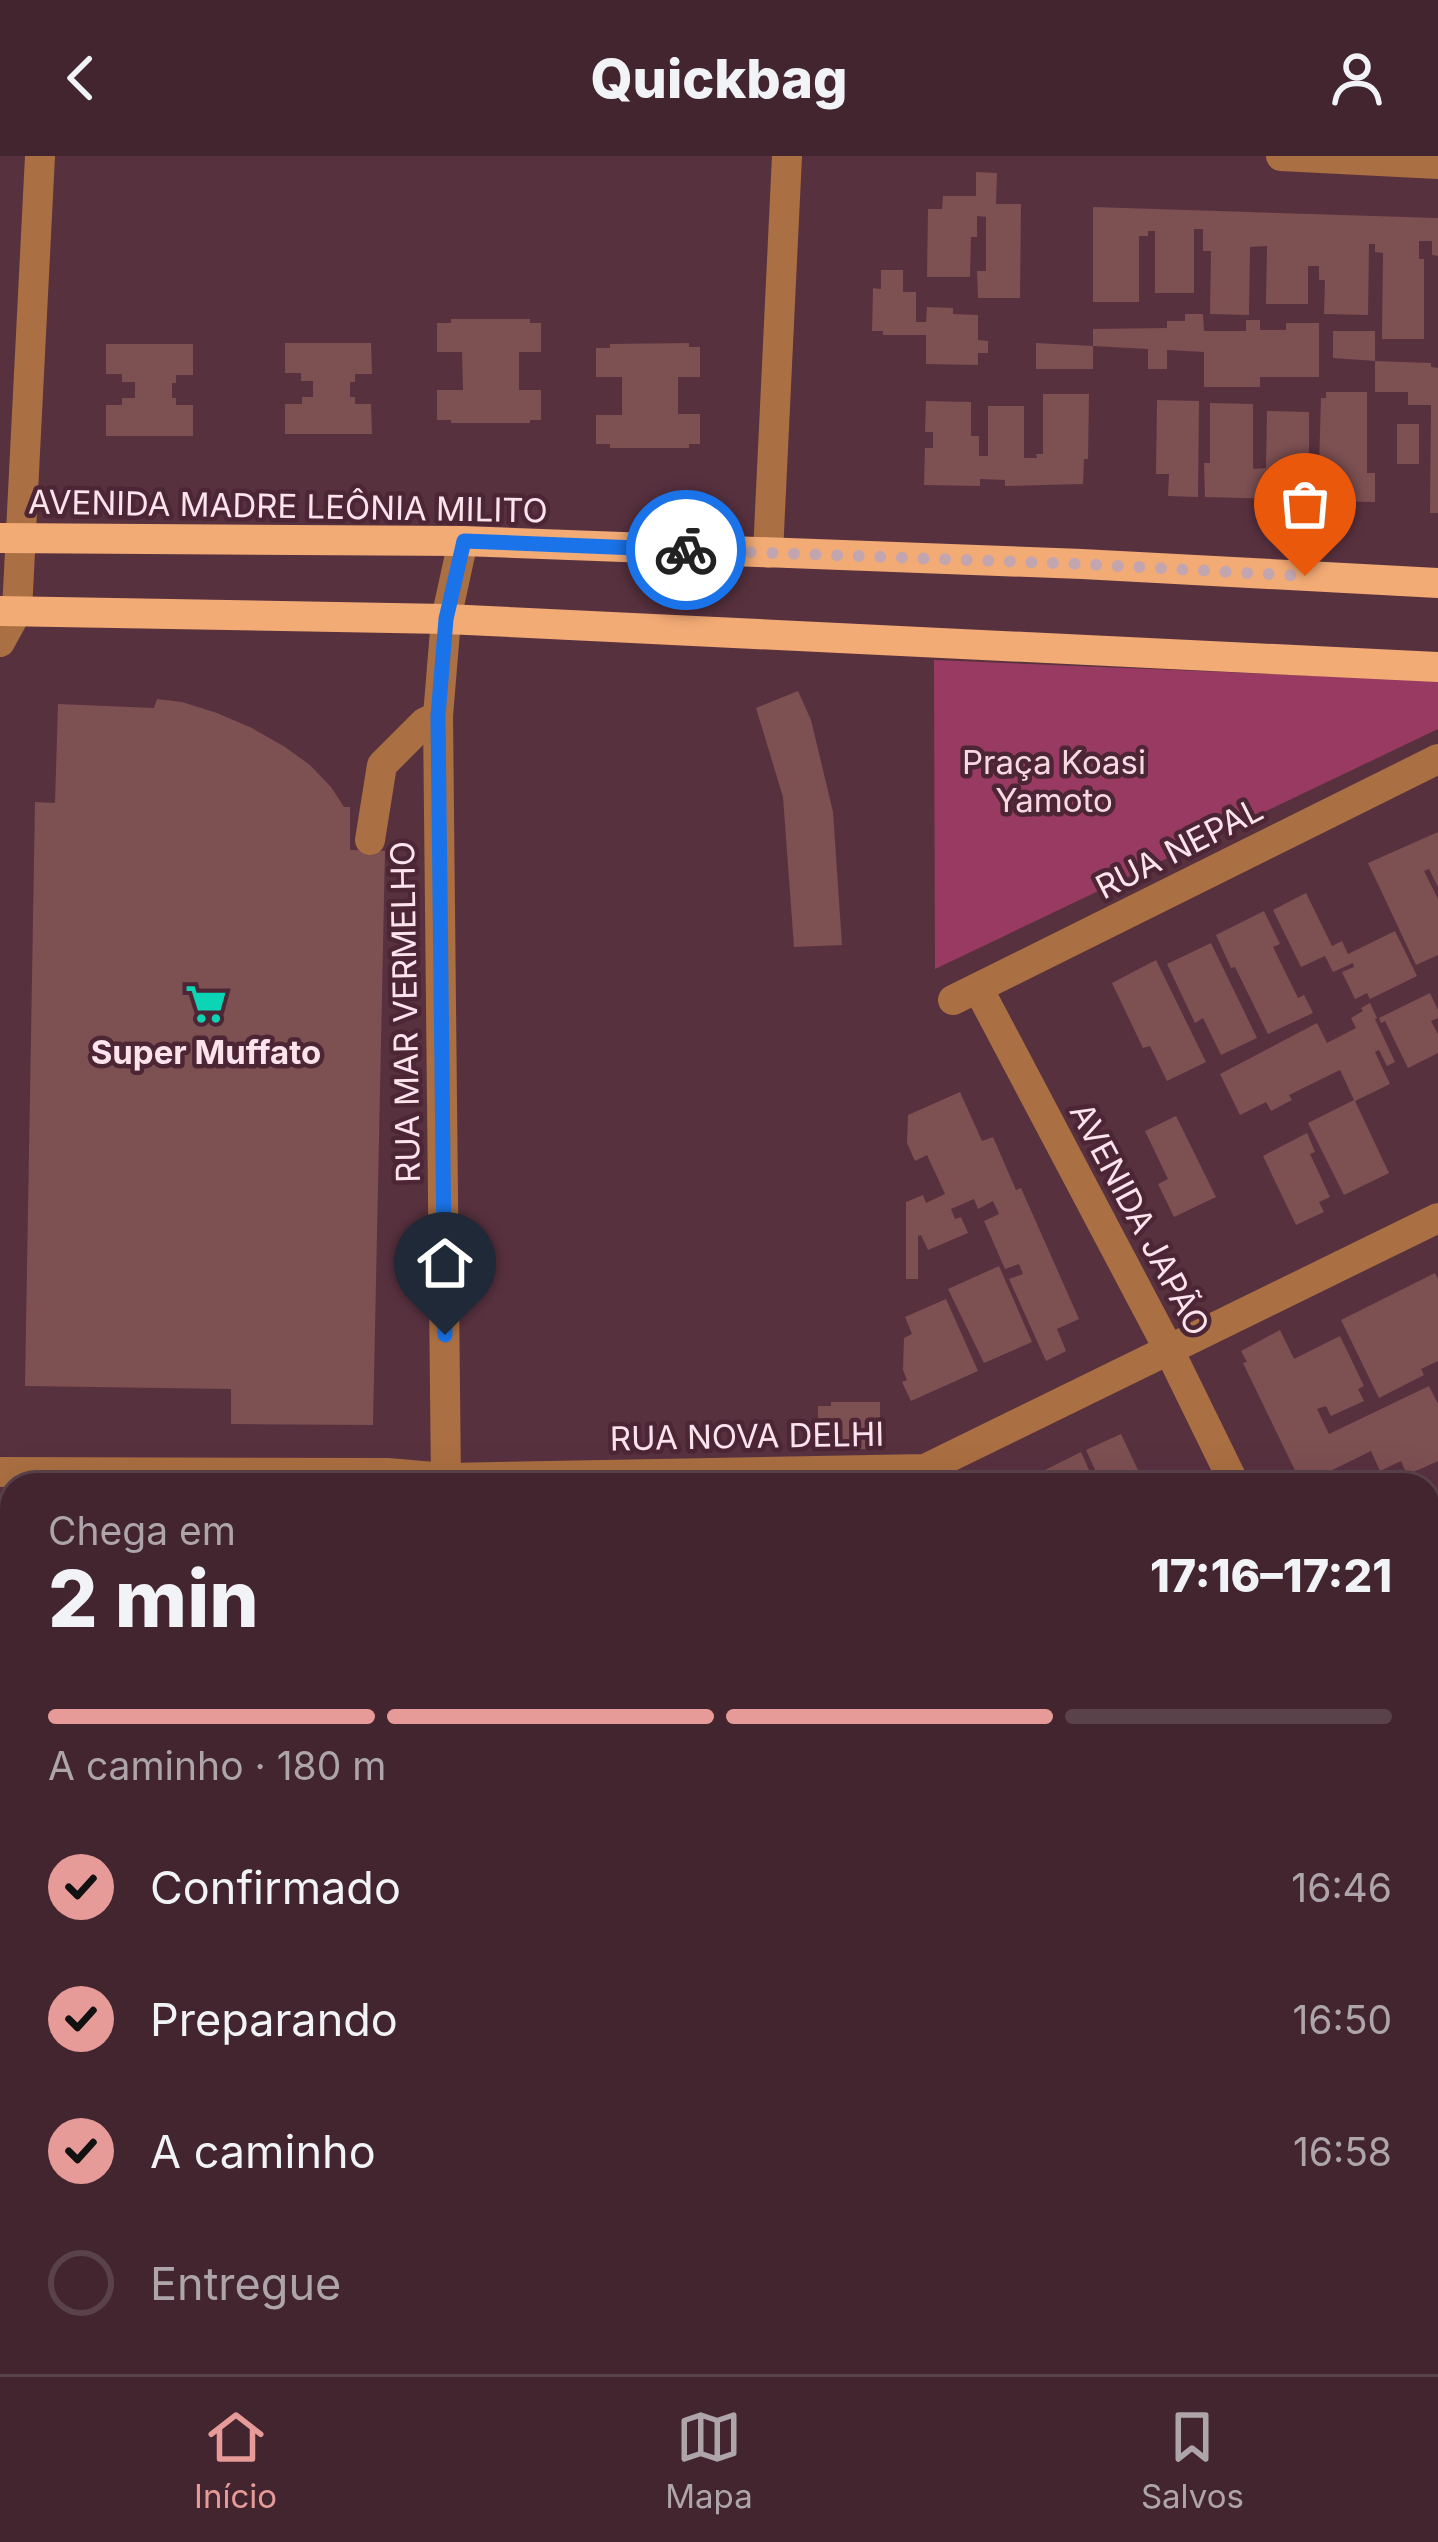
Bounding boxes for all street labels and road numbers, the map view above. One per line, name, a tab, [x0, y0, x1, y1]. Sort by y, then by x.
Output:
street label: AVENIDA MADRE LEÔNIA MILITO	[28, 481, 548, 531]
street label: RUA NEPAL	[1089, 789, 1269, 907]
street label: RUA MAR VERMELHO	[382, 841, 428, 1183]
street label: AVENIDA JAPÃO	[1062, 1096, 1218, 1342]
street label: RUA NOVA DELHI	[609, 1414, 885, 1458]

